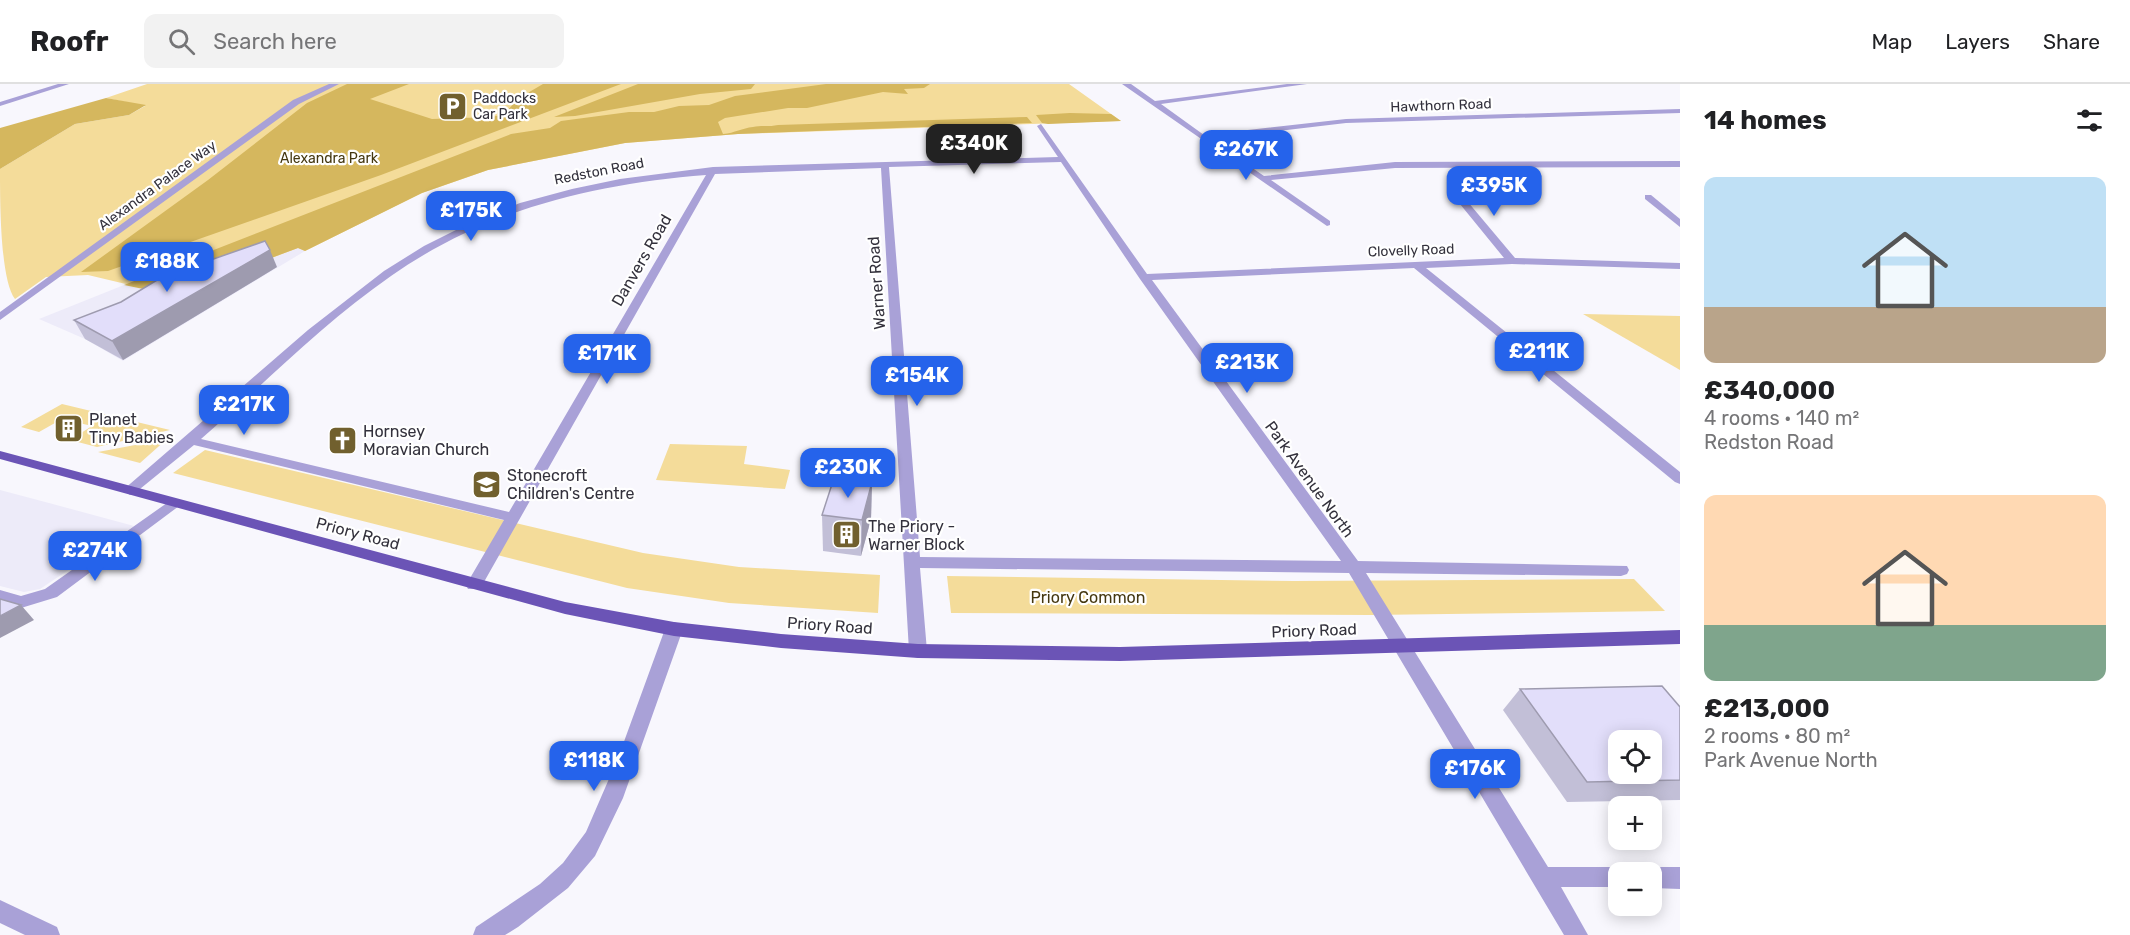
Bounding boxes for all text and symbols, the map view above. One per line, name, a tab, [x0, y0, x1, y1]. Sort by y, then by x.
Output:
search box	[144, 14, 564, 68]
text: Roofr	[30, 25, 108, 58]
icon: search	[165, 25, 198, 58]
text: Search here	[213, 28, 337, 55]
text: Map	[1871, 29, 1912, 54]
text: Layers	[1945, 29, 2010, 54]
text: Share	[2043, 29, 2100, 54]
parking icon: Paddocks Car Park	[436, 90, 468, 122]
place label: Paddocks Car Park	[473, 90, 536, 123]
street label: Hawthorn Road	[1390, 95, 1492, 116]
icon: filters	[2073, 104, 2106, 137]
text: 14 homes	[1704, 105, 1827, 136]
pin: £340K	[932, 124, 1016, 175]
pin: £267K	[1204, 130, 1288, 181]
text: £340K	[940, 131, 1008, 155]
street label: Alexandra Palace Way	[95, 137, 220, 234]
text: £267K	[1214, 137, 1278, 161]
park label: Alexandra Park	[280, 150, 379, 167]
street label: Redston Road	[553, 154, 645, 189]
pin: £395K	[1452, 166, 1536, 217]
text: £395K	[1461, 173, 1527, 197]
pin: £175K	[429, 191, 513, 242]
text: £175K	[440, 198, 502, 222]
street label: Danvers Road	[607, 211, 675, 310]
icon: home	[1851, 216, 1959, 324]
street label: Warner Road	[864, 236, 889, 330]
street label: Clovelly Road	[1367, 240, 1455, 261]
pin: £188K	[125, 242, 209, 293]
text: £188K	[135, 249, 199, 273]
pin: £211K	[1497, 332, 1581, 383]
pin: £171K	[565, 334, 649, 385]
text: £211K	[1509, 339, 1569, 363]
text: £171K	[577, 341, 637, 365]
pin: £213K	[1205, 343, 1289, 394]
text: £213K	[1215, 350, 1279, 374]
pin: £154K	[875, 356, 959, 407]
text: £154K	[885, 363, 949, 387]
text: £340,000	[1704, 375, 1835, 406]
pin: £217K	[202, 385, 286, 436]
text: £217K	[213, 392, 275, 416]
text: 4 rooms · 140 m²	[1704, 406, 1859, 430]
place label: Planet Tiny Babies	[89, 410, 174, 447]
building icon: Planet Tiny Babies	[52, 412, 84, 444]
street label: Park Avenue North	[1261, 417, 1358, 541]
place label: Hornsey Moravian Church	[363, 422, 489, 459]
church icon: Hornsey Moravian Church	[326, 424, 358, 456]
text: Redston Road	[1704, 430, 1834, 454]
pin: £230K	[806, 448, 890, 499]
text: £230K	[814, 455, 882, 479]
place label: Stonecroft Children's Centre	[507, 466, 634, 503]
school or university icon: Stonecroft Children's Centre	[470, 468, 502, 500]
street label: Priory Road	[314, 513, 402, 554]
place label: The Priory - Warner Block	[868, 517, 965, 554]
building icon: The Priory - Warner Block	[831, 519, 863, 551]
pin: £274K	[53, 531, 137, 582]
icon: home	[1851, 534, 1959, 642]
text: £274K	[62, 538, 128, 562]
park label: Priory Common	[1031, 588, 1146, 607]
street label: Priory Road	[787, 613, 873, 638]
street label: Priory Road	[1271, 620, 1357, 641]
text: £213,000	[1704, 693, 1830, 724]
text: 2 rooms · 80 m²	[1704, 724, 1850, 748]
map controls	[1608, 730, 1662, 916]
button: locate	[1608, 730, 1662, 784]
pin: £118K	[552, 741, 636, 792]
text: £118K	[563, 748, 625, 772]
text: Park Avenue North	[1704, 748, 1878, 772]
pin: £176K	[1433, 749, 1517, 800]
text: £176K	[1444, 756, 1506, 780]
button: +	[1608, 796, 1662, 850]
button: −	[1608, 862, 1662, 916]

